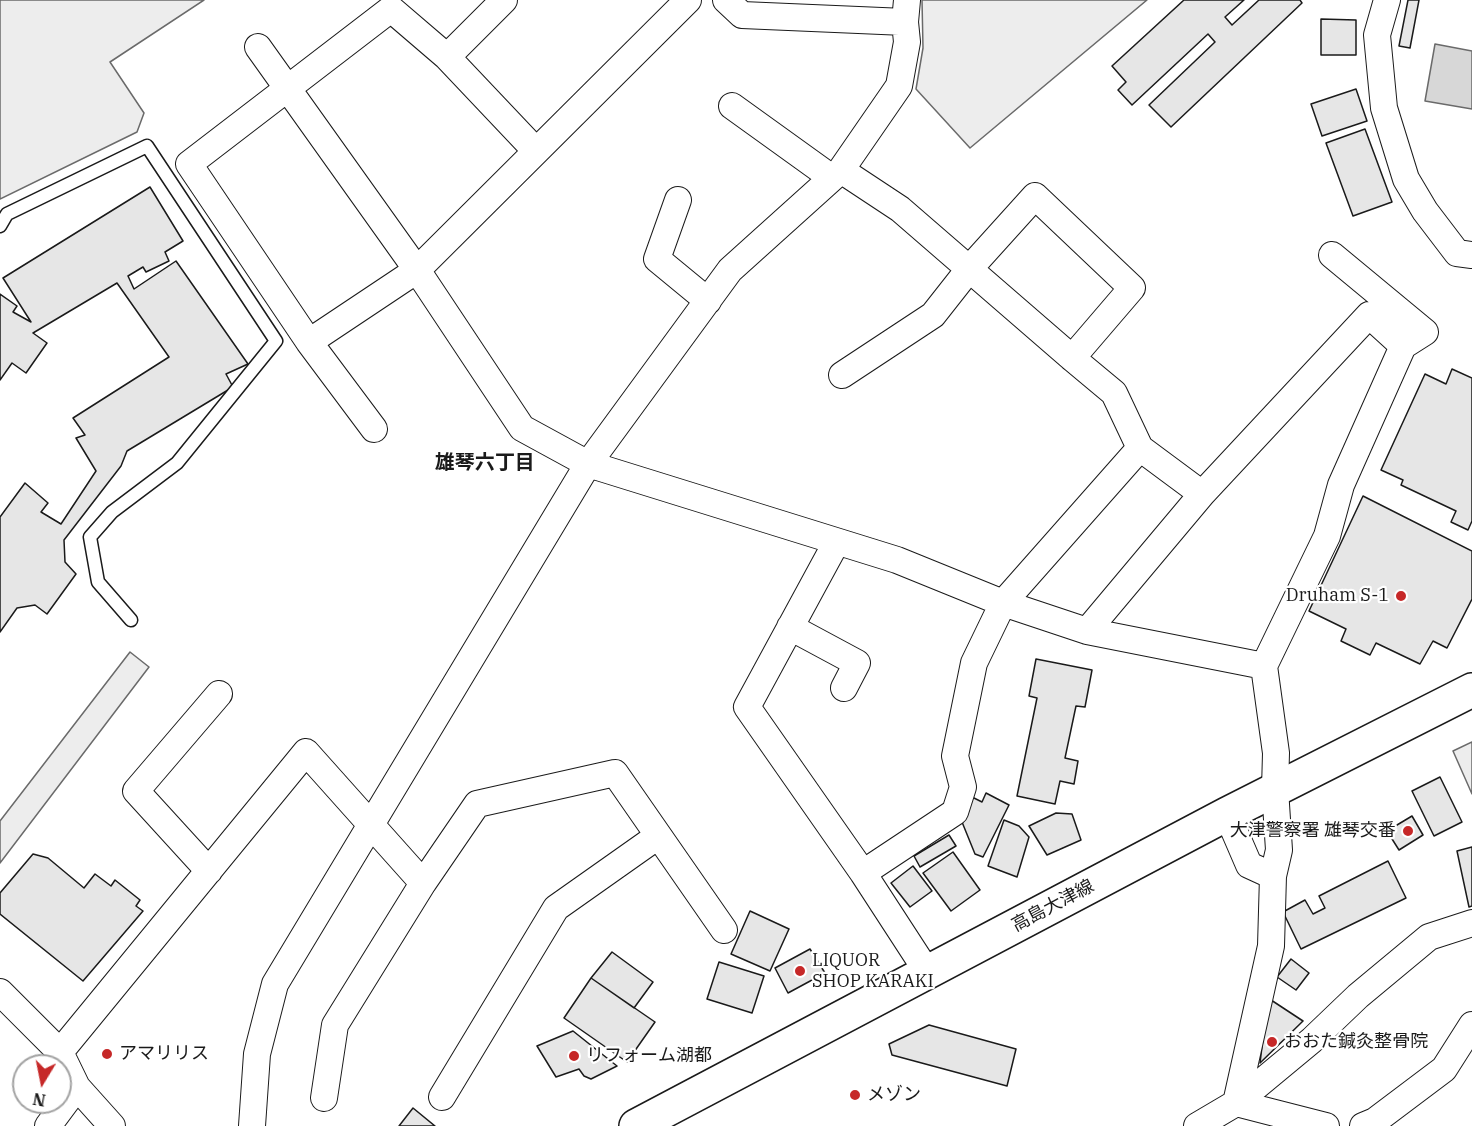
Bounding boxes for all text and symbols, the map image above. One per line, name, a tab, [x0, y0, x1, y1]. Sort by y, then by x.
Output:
district label: 雄琴六丁目	[435, 451, 535, 475]
place label: Druham S-1	[1286, 585, 1389, 607]
marker: Druham S-1	[1394, 589, 1408, 603]
place label: 大津警察署 雄琴交番	[1230, 820, 1396, 842]
marker: 大津警察署 雄琴交番	[1401, 824, 1415, 838]
street label: 高島大津線	[1008, 875, 1098, 937]
place label: LIQUOR SHOP KARAKI	[812, 950, 934, 992]
marker: LIQUOR SHOP KARAKI	[793, 964, 807, 978]
place label: おおた鍼灸整骨院	[1284, 1031, 1428, 1053]
marker: おおた鍼灸整骨院	[1265, 1035, 1279, 1049]
place label: アマリリス	[119, 1043, 209, 1065]
place label: リフォーム湖都	[586, 1045, 712, 1067]
marker: アマリリス	[100, 1047, 114, 1061]
marker: リフォーム湖都	[567, 1049, 581, 1063]
north arrow	[12, 1054, 72, 1114]
place label: メゾン	[867, 1084, 921, 1106]
marker: メゾン	[848, 1088, 862, 1102]
text: N	[31, 1089, 47, 1111]

